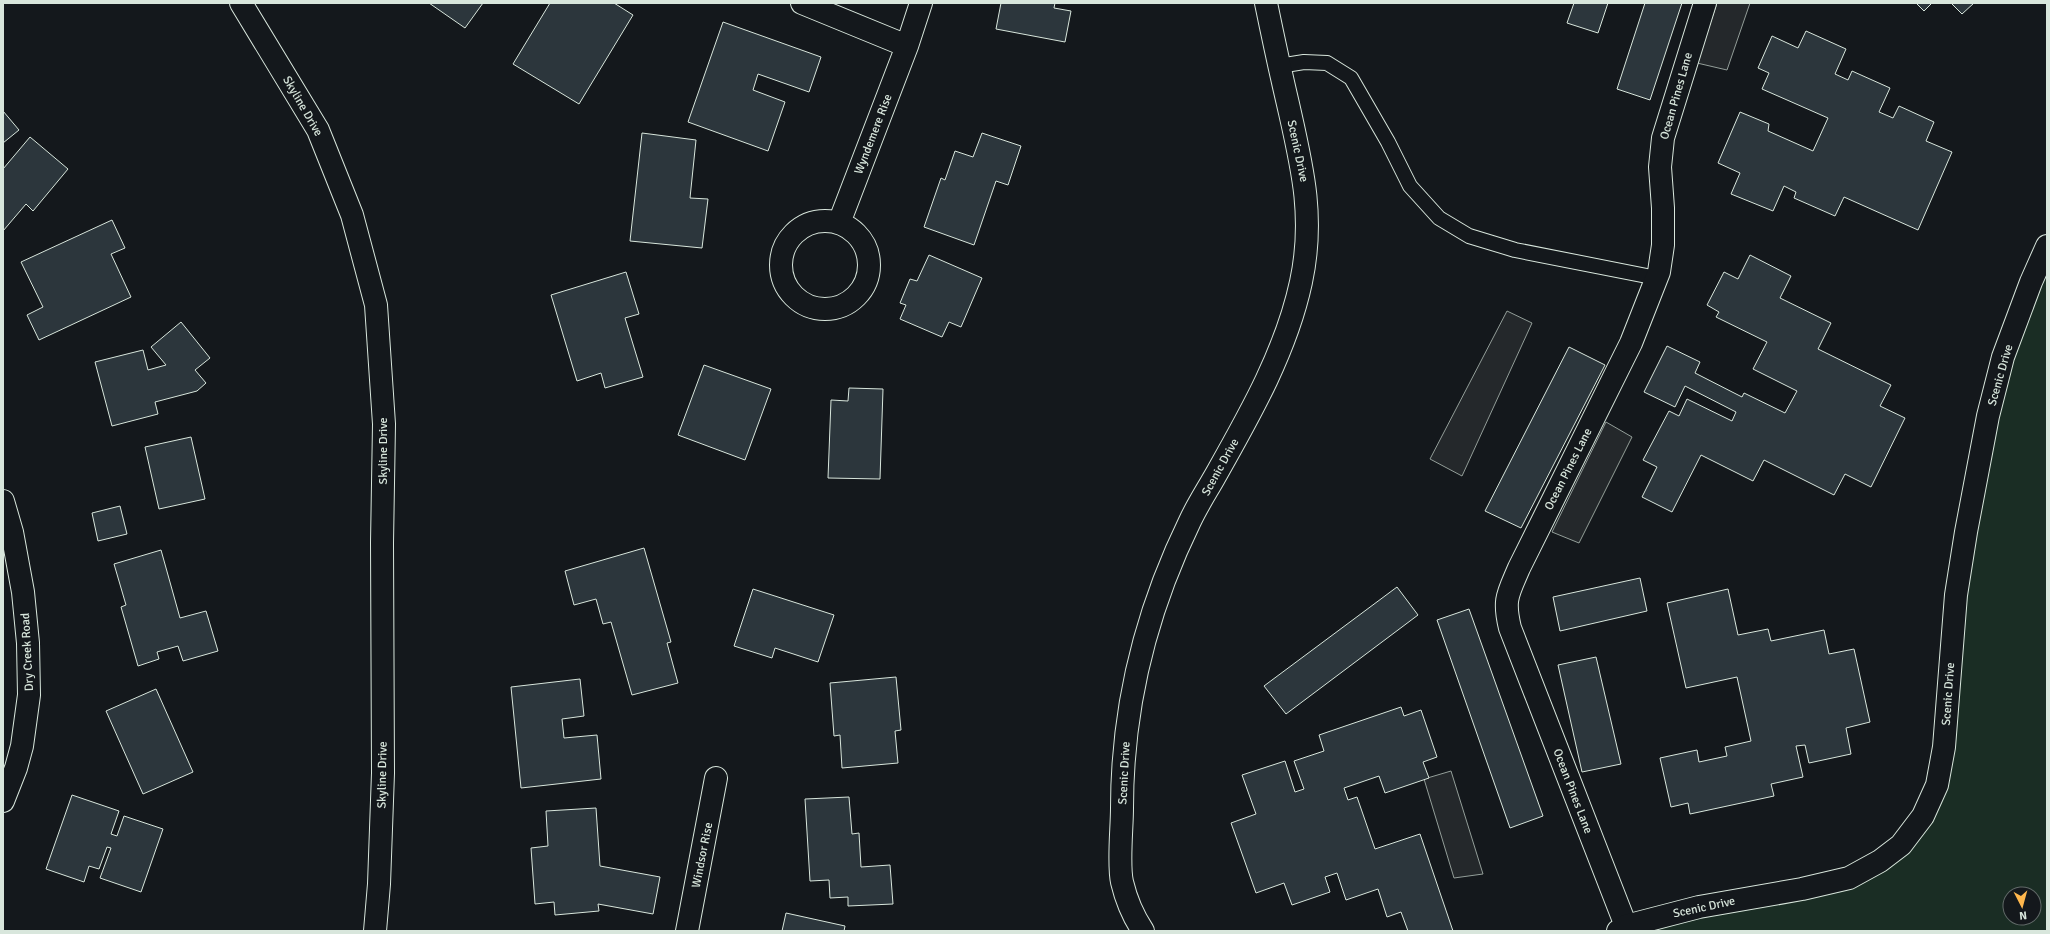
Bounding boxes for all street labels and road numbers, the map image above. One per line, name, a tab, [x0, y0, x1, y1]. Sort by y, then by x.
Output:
street label: Ocean Pines Lane	[1657, 51, 1696, 141]
street label: Skyline Drive	[279, 73, 326, 139]
street label: Wyndemere Rise	[851, 92, 896, 176]
street label: Scenic Drive	[1284, 119, 1311, 184]
street label: Scenic Drive	[1985, 343, 2016, 408]
street label: Skyline Drive	[376, 417, 391, 485]
street label: Ocean Pines Lane	[1541, 426, 1596, 513]
street label: Scenic Drive	[1199, 436, 1242, 499]
street label: Dry Creek Road	[18, 612, 37, 692]
street label: Scenic Drive	[1939, 662, 1958, 726]
street label: Skyline Drive	[374, 741, 391, 809]
street label: Scenic Drive	[1115, 741, 1134, 805]
street label: Ocean Pines Lane	[1549, 746, 1596, 836]
street label: Windsor Rise	[689, 821, 716, 889]
street label: Scenic Drive	[1672, 894, 1737, 921]

